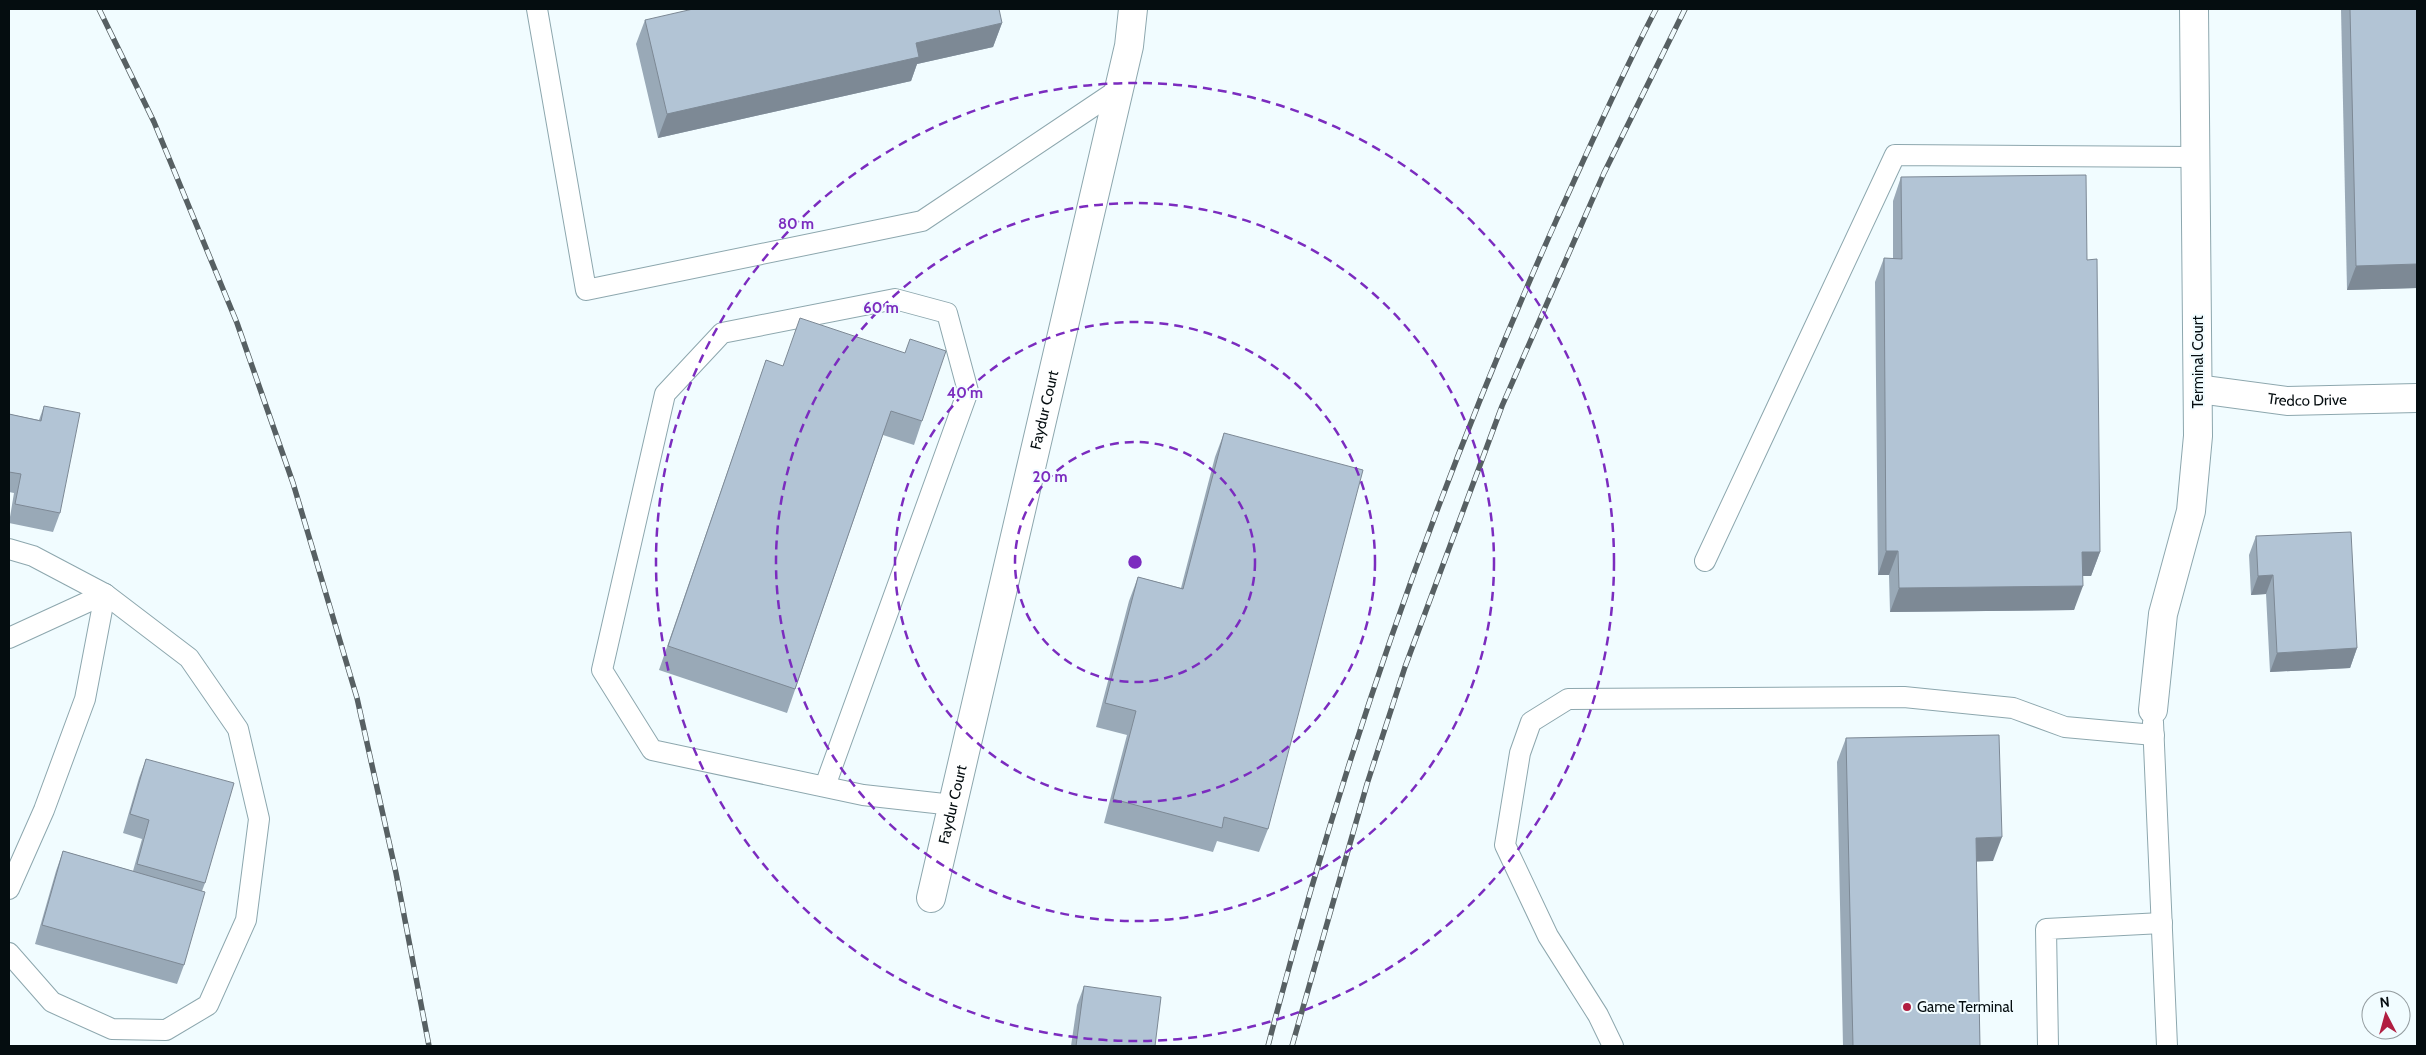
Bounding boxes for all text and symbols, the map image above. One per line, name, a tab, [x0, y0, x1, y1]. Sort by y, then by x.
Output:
text: 80 m	[778, 215, 814, 233]
text: 60 m	[863, 299, 899, 317]
street label: Terminal Court	[2189, 316, 2207, 409]
street label: Faydur Court	[1027, 369, 1062, 451]
text: 40 m	[947, 384, 983, 402]
street label: Tredco Drive	[2267, 389, 2347, 410]
text: 20 m	[1033, 468, 1067, 486]
centre of rings	[1126, 553, 1144, 571]
street label: Faydur Court	[935, 763, 971, 846]
north arrow	[2361, 990, 2411, 1040]
text: N	[2379, 993, 2391, 1012]
place label: Game Terminal	[1917, 998, 2014, 1016]
marker: Game Terminal	[1901, 1001, 1913, 1013]

